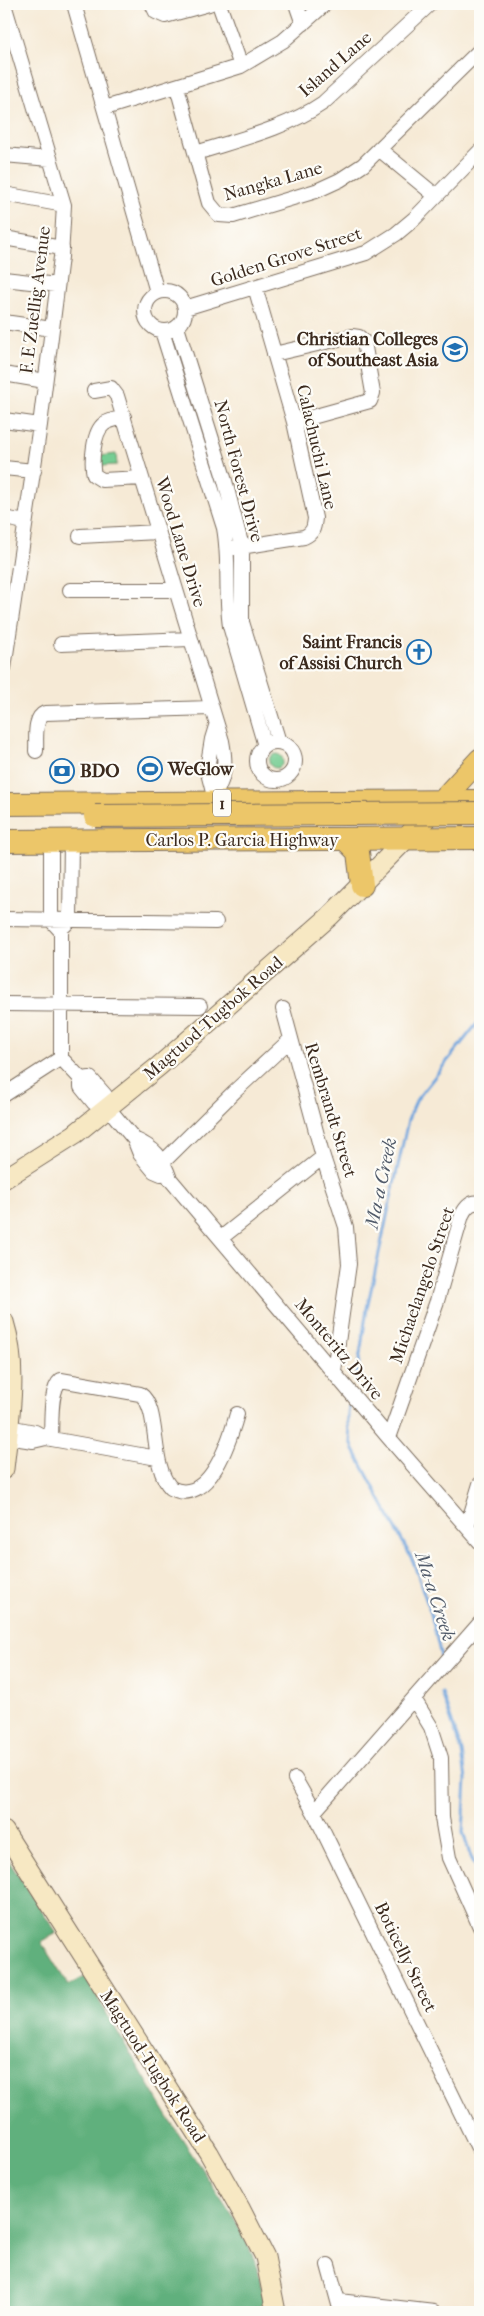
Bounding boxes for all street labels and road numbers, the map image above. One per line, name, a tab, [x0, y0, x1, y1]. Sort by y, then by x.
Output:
street label: Island Lane	[295, 27, 376, 102]
street label: Nangka Lane	[221, 157, 325, 206]
street label: Golden Grove Street	[208, 223, 365, 292]
street label: F. E Zuellig Avenue	[16, 225, 55, 375]
street label: Calachuchi Lane	[292, 383, 341, 512]
street label: North Forest Drive	[209, 398, 268, 545]
street label: Wood Lane Drive	[150, 474, 210, 610]
road number: 1	[213, 790, 231, 816]
street label: Carlos P. Garcia Highway	[145, 830, 340, 851]
street label: Magtuod-Tugbok Road	[139, 952, 288, 1085]
street label: Rembrandt Street	[300, 1040, 361, 1181]
street label: Michaelangelo Street	[386, 1204, 459, 1366]
street label: Monteritz Drive	[290, 1294, 387, 1404]
street label: Boticelly Street	[370, 1899, 441, 2016]
street label: Magtuod-Tugbok Road	[95, 1986, 210, 2147]

